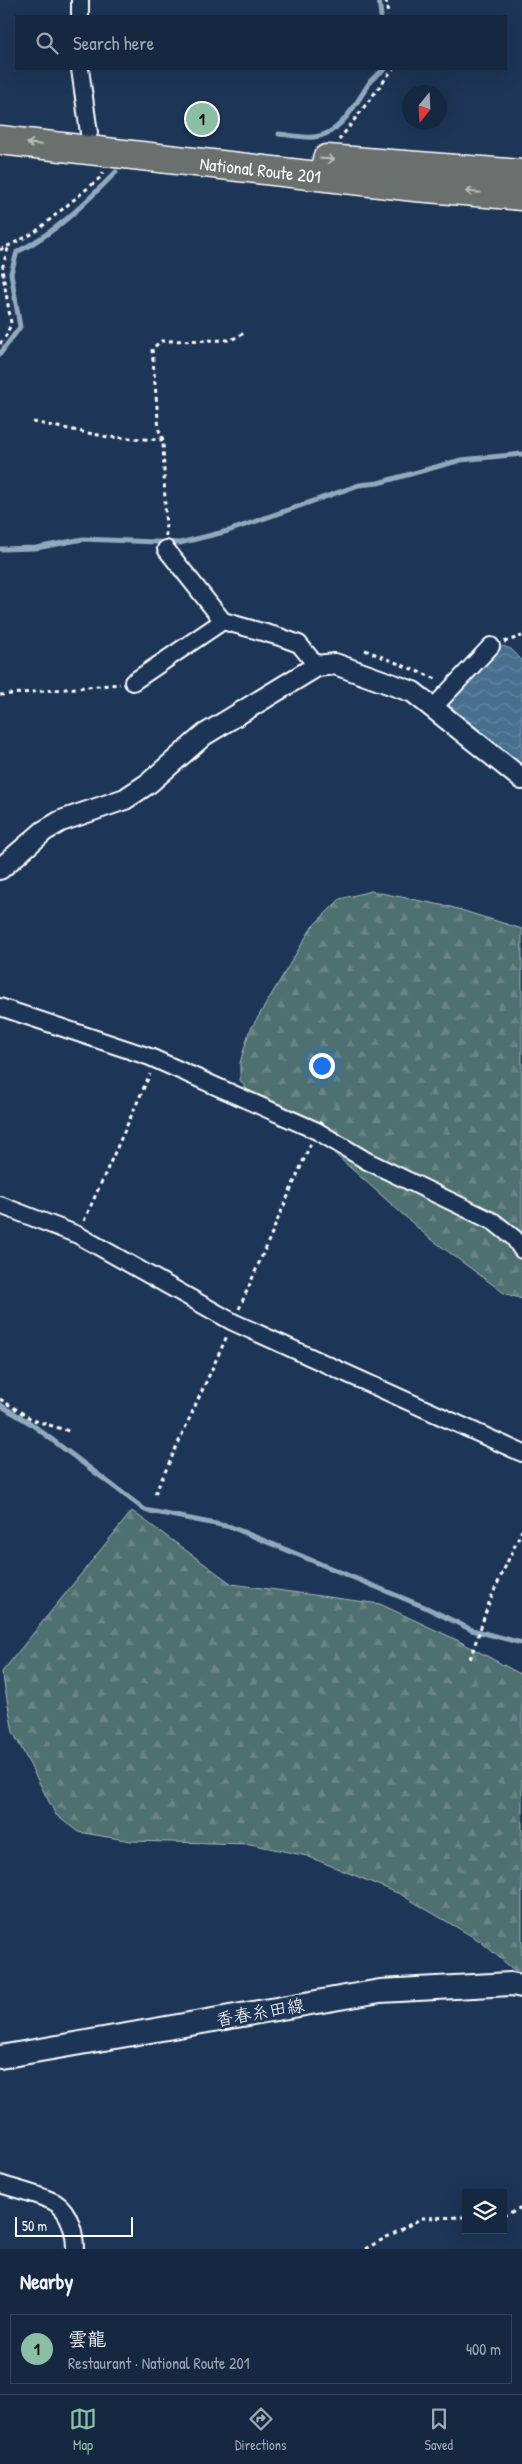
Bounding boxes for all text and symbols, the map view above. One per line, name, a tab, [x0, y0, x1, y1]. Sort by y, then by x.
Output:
search box	[15, 15, 507, 70]
icon: search	[33, 29, 61, 57]
text: Search here	[73, 30, 154, 56]
north arrow	[402, 85, 447, 130]
pin: 1	[186, 100, 218, 138]
one-way arrow	[26, 139, 42, 149]
street label: National Route 201	[199, 150, 322, 189]
one-way arrow	[318, 154, 334, 164]
one-way arrow	[466, 187, 482, 197]
your location	[309, 1053, 335, 1079]
street label: 香春糸田線	[214, 1992, 306, 2032]
map controls	[462, 2189, 507, 2234]
button: layers	[462, 2189, 507, 2234]
scale bar	[15, 2214, 132, 2237]
text: 50 m	[22, 2216, 47, 2235]
text: Nearby	[20, 2267, 73, 2296]
text: 雲龍	[68, 2326, 106, 2352]
text: 1	[34, 2338, 40, 2360]
text: 400 m	[466, 2338, 501, 2360]
text: Restaurant · National Route 201	[68, 2352, 250, 2374]
tab: Map	[69, 2405, 97, 2454]
tab: Directions	[235, 2405, 286, 2454]
tab: Saved	[424, 2405, 453, 2454]

